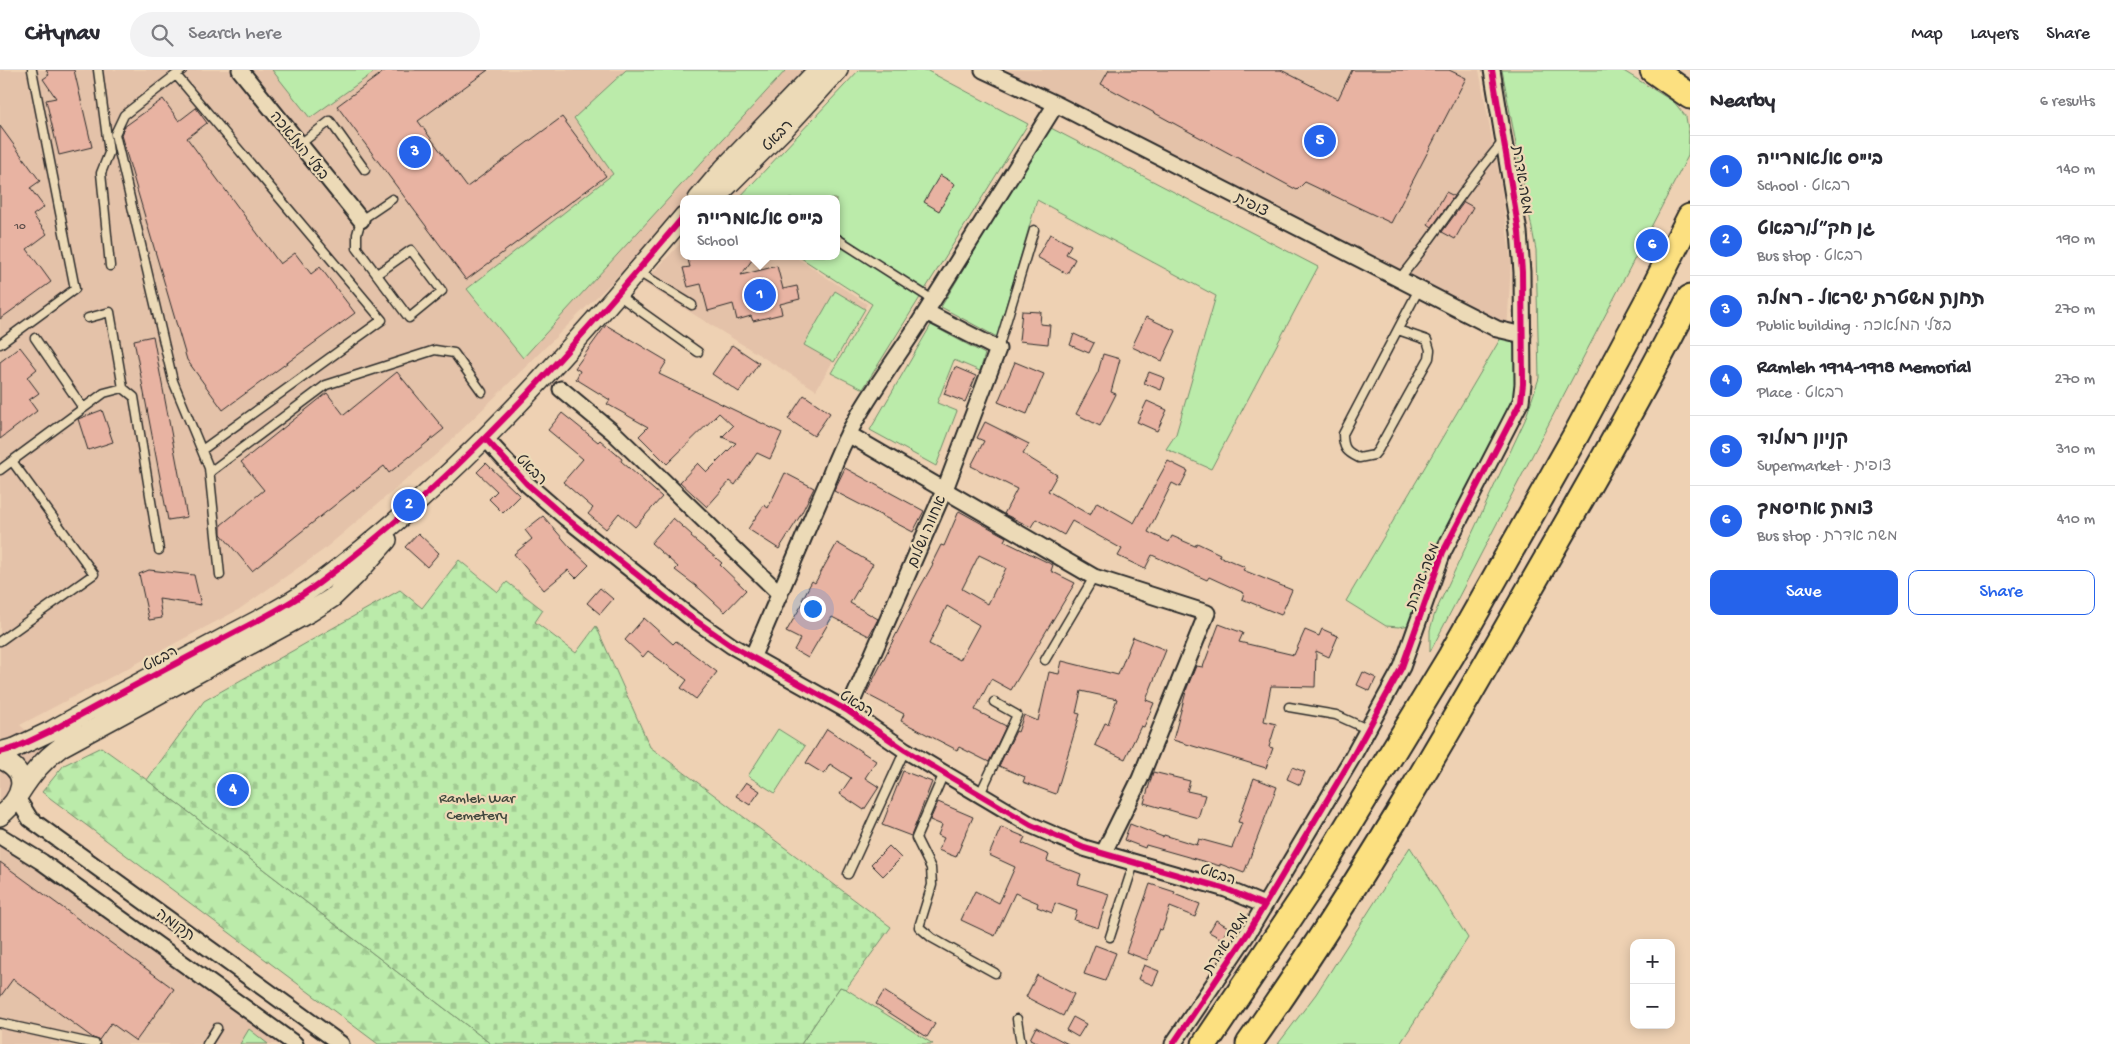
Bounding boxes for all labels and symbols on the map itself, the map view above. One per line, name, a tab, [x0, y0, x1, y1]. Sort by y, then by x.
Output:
street label: בעלי המלאכה	[265, 108, 332, 184]
street label: רבאט	[759, 117, 798, 156]
pin: 5	[1304, 122, 1336, 160]
pin: 3	[399, 133, 431, 171]
street label: משה אדרת	[1507, 144, 1535, 216]
street label: צופית	[1230, 189, 1271, 222]
house number: 10	[13, 220, 26, 234]
pin: 6	[1636, 226, 1668, 264]
pin: 1	[744, 276, 776, 314]
street label: רבאט	[511, 451, 550, 490]
pin: 2	[393, 486, 425, 524]
street label: אחווה ושלום	[904, 492, 951, 571]
street label: משה אדרת	[1403, 541, 1445, 613]
your location	[800, 596, 826, 622]
street label: רבאט	[140, 643, 181, 676]
street label: רבאט	[835, 687, 876, 722]
pin: 4	[217, 771, 249, 809]
park label: Ramleh War Cemetery	[439, 790, 517, 825]
street label: רבאט	[1197, 861, 1238, 890]
street label: תקומה	[152, 906, 198, 946]
street label: משה אדרת	[1200, 910, 1253, 979]

